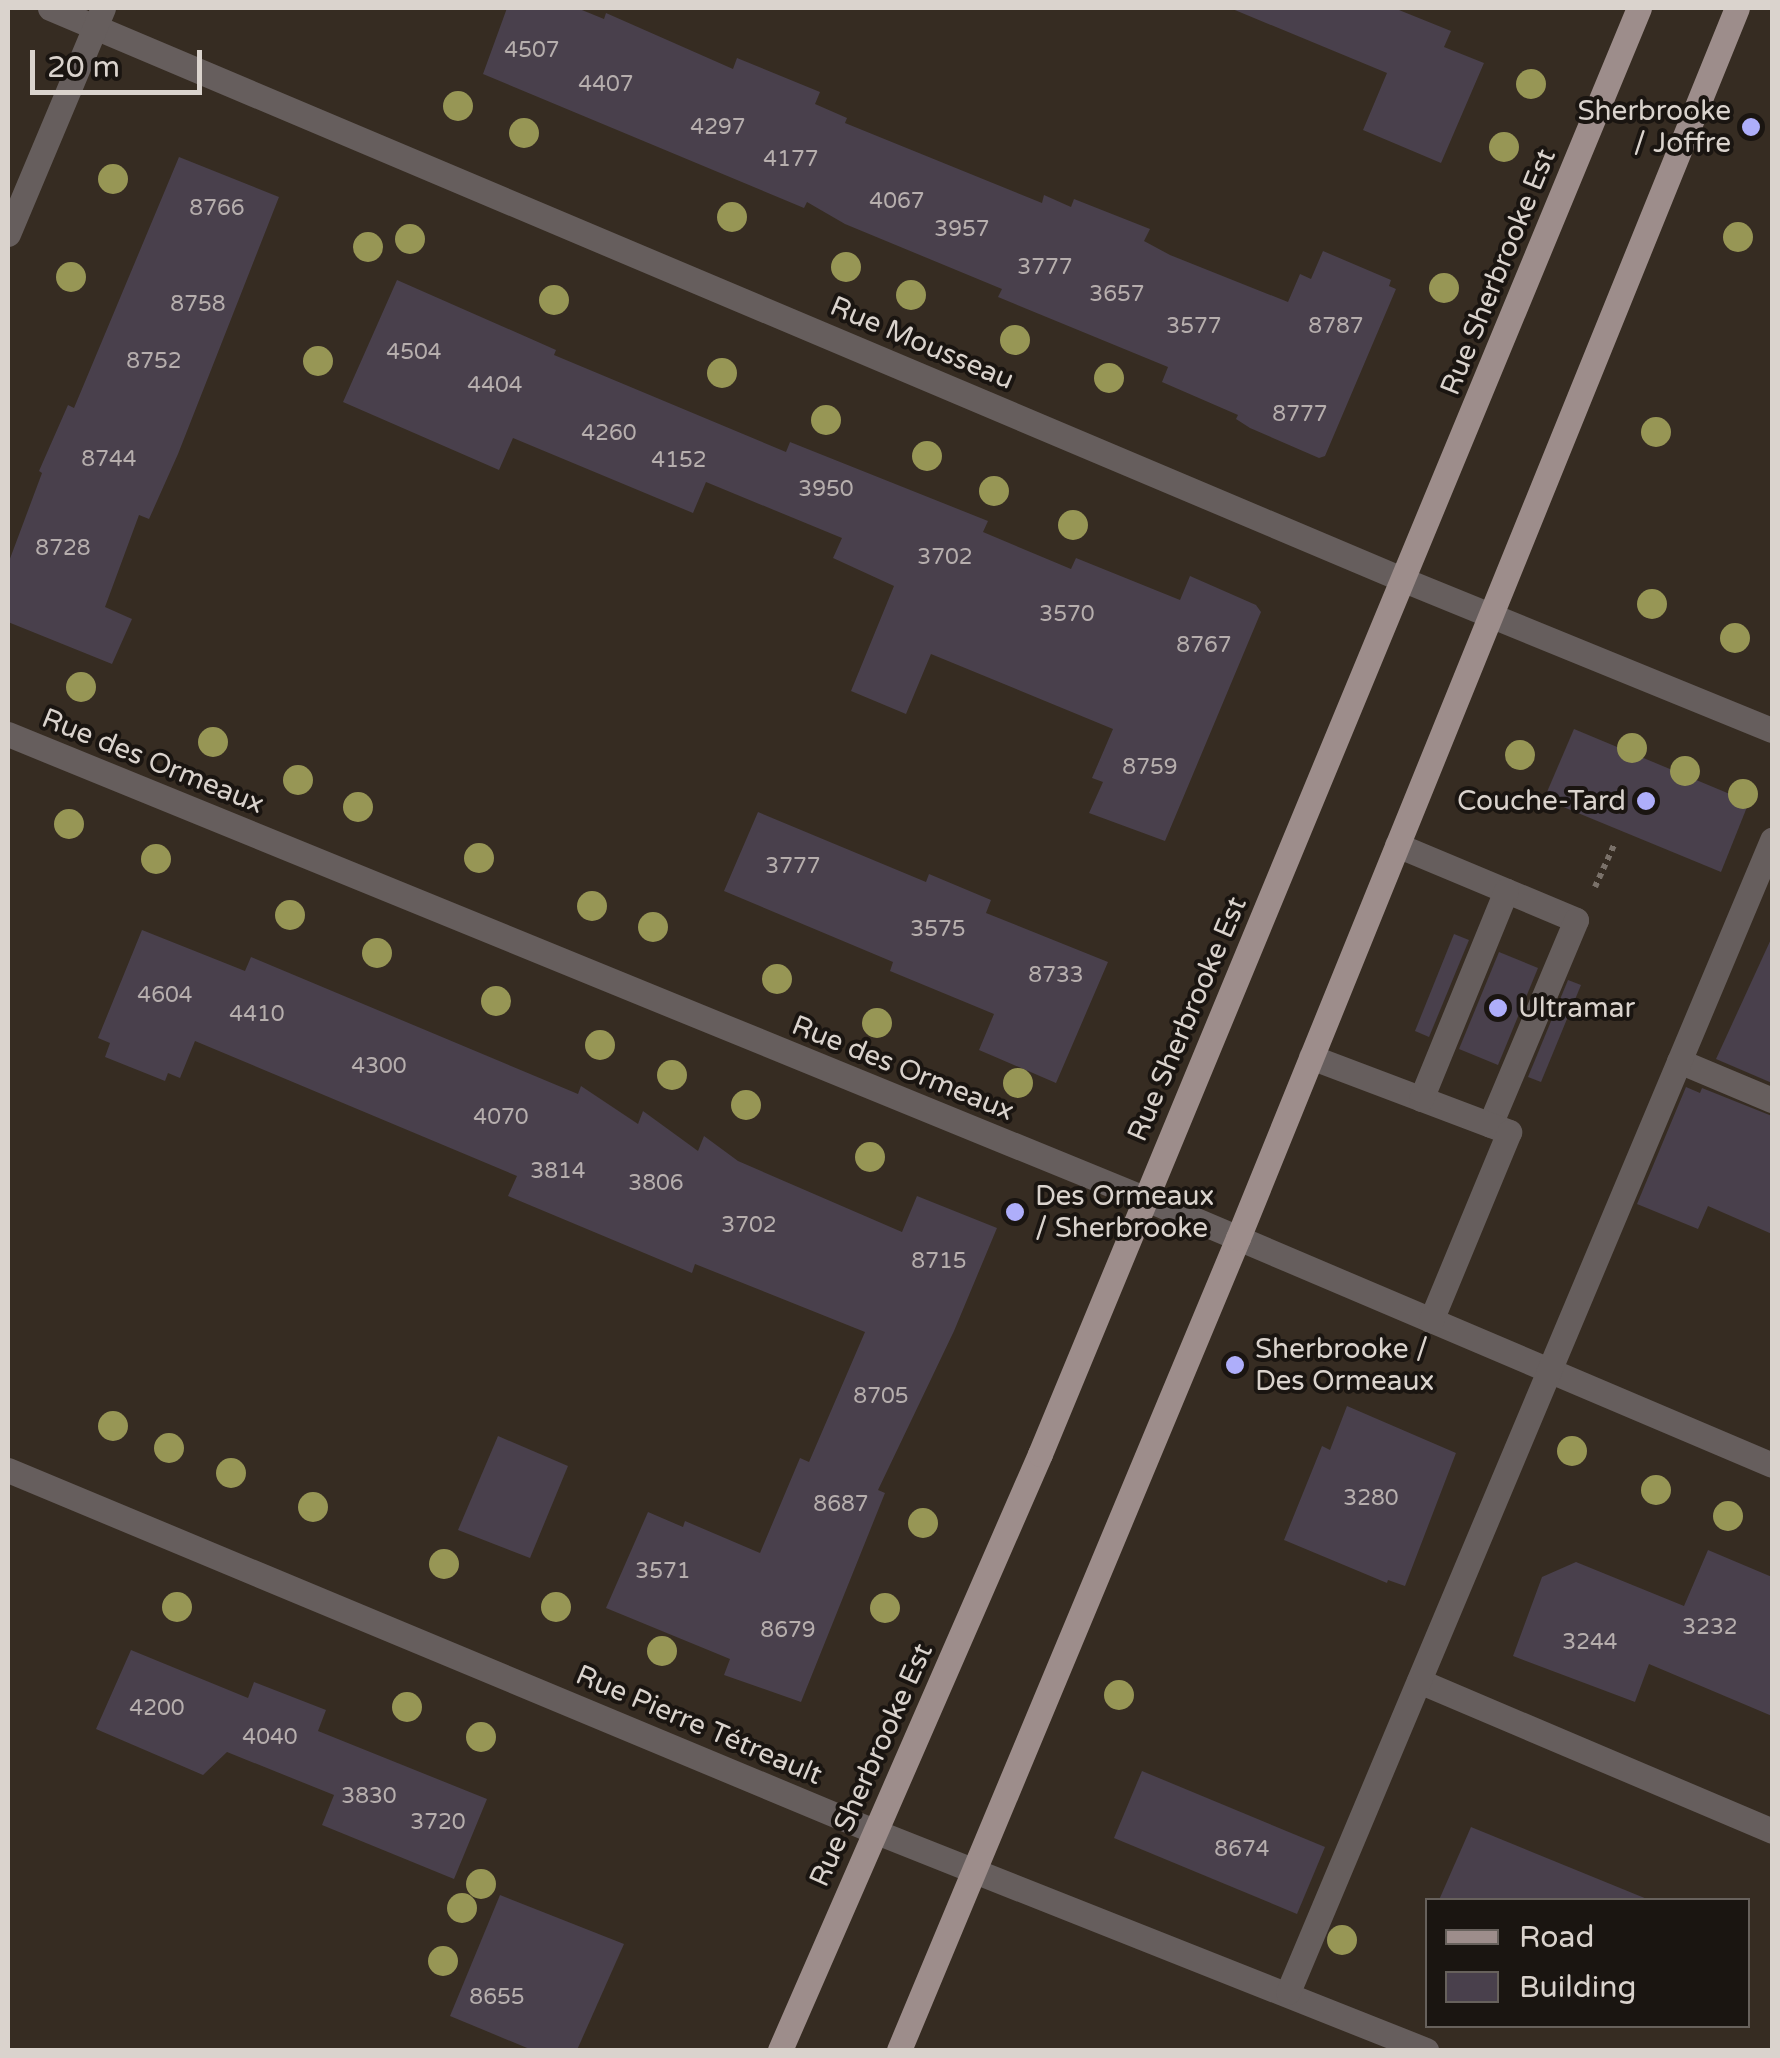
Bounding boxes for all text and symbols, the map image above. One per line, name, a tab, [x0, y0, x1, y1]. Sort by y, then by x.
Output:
scale bar	[35, 30, 208, 92]
house number: 4507	[504, 38, 560, 64]
text: 20 m	[47, 49, 120, 86]
house number: 4407	[578, 72, 634, 98]
place label: Sherbrooke / Joffre	[1577, 94, 1731, 160]
house number: 4297	[690, 115, 746, 141]
marker: Sherbrooke / Joffre	[1740, 116, 1762, 138]
street label: Rue Sherbrooke Est	[1433, 144, 1563, 400]
house number: 4177	[763, 147, 819, 173]
house number: 4067	[869, 189, 925, 215]
house number: 8766	[189, 196, 245, 222]
house number: 3957	[934, 217, 990, 243]
house number: 3777	[1017, 255, 1073, 281]
house number: 3657	[1089, 282, 1145, 308]
street label: Rue Mousseau	[825, 289, 1019, 397]
house number: 8758	[170, 292, 226, 318]
house number: 3577	[1166, 314, 1222, 340]
house number: 8787	[1308, 314, 1364, 340]
house number: 4504	[386, 340, 442, 366]
house number: 8752	[126, 349, 182, 375]
house number: 4404	[467, 373, 523, 399]
house number: 8777	[1272, 402, 1328, 428]
house number: 4260	[581, 421, 637, 447]
house number: 8744	[81, 447, 137, 473]
house number: 4152	[651, 448, 707, 474]
house number: 3950	[798, 477, 854, 503]
house number: 8728	[35, 536, 91, 562]
house number: 3702	[917, 545, 973, 571]
house number: 3570	[1039, 602, 1095, 628]
house number: 8767	[1176, 633, 1232, 659]
street label: Rue des Ormeaux	[37, 701, 269, 821]
house number: 8759	[1122, 755, 1178, 781]
place label: Couche-Tard	[1457, 784, 1626, 818]
marker: Couche-Tard	[1635, 790, 1657, 812]
house number: 3777	[765, 854, 821, 880]
street label: Rue Sherbrooke Est	[1120, 892, 1254, 1146]
house number: 3575	[910, 917, 966, 943]
house number: 8733	[1028, 963, 1084, 989]
house number: 4604	[137, 983, 193, 1009]
place label: Ultramar	[1518, 991, 1635, 1025]
marker: Ultramar	[1487, 997, 1509, 1019]
house number: 4410	[229, 1002, 285, 1028]
street label: Rue des Ormeaux	[787, 1008, 1019, 1128]
house number: 4300	[351, 1054, 407, 1080]
house number: 4070	[473, 1105, 529, 1131]
house number: 3814	[530, 1159, 586, 1185]
house number: 3806	[628, 1171, 684, 1197]
place label: Des Ormeaux / Sherbrooke	[1035, 1179, 1214, 1245]
marker: Des Ormeaux / Sherbrooke	[1004, 1201, 1026, 1223]
house number: 3702	[721, 1213, 777, 1239]
house number: 8715	[911, 1249, 967, 1275]
place label: Sherbrooke / Des Ormeaux	[1255, 1332, 1434, 1398]
marker: Sherbrooke / Des Ormeaux	[1224, 1354, 1246, 1376]
house number: 8705	[853, 1384, 909, 1410]
house number: 3280	[1343, 1486, 1399, 1512]
house number: 8687	[813, 1492, 869, 1518]
house number: 3571	[635, 1559, 691, 1585]
house number: 3232	[1682, 1615, 1738, 1641]
house number: 8679	[760, 1618, 816, 1644]
house number: 3244	[1562, 1630, 1618, 1656]
street label: Rue Sherbrooke Est	[802, 1638, 940, 1892]
street label: Rue Pierre Tétreault	[571, 1658, 827, 1792]
house number: 4200	[129, 1696, 185, 1722]
house number: 4040	[242, 1725, 298, 1751]
house number: 3830	[341, 1784, 397, 1810]
house number: 3720	[410, 1810, 466, 1836]
house number: 8674	[1214, 1837, 1270, 1863]
legend	[1425, 1898, 1750, 2028]
text: Road	[1519, 1919, 1594, 1956]
text: Building	[1519, 1969, 1636, 2006]
house number: 8655	[469, 1985, 525, 2011]

